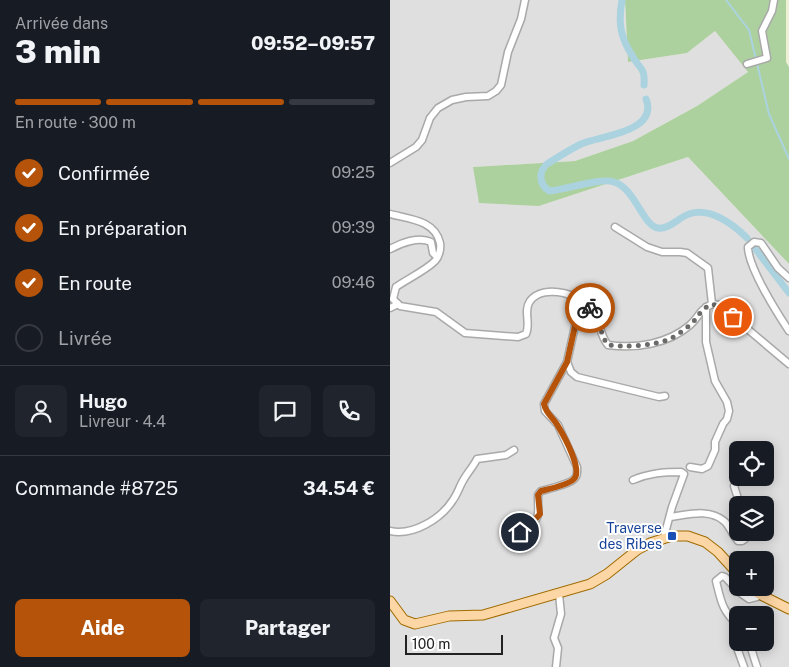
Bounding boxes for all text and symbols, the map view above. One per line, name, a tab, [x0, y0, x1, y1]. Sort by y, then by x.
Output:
text: Arrivée dans	[15, 14, 108, 33]
text: 09:52–09:57	[251, 32, 375, 54]
text: 3 min	[15, 33, 101, 70]
text: En route · 300 m	[15, 113, 136, 132]
icon: check	[15, 159, 43, 187]
text: Confirmée	[58, 162, 150, 184]
text: 09:25	[332, 163, 375, 182]
icon: check	[15, 214, 43, 242]
text: En préparation	[58, 217, 187, 239]
text: 09:39	[332, 218, 375, 237]
icon: check	[15, 269, 43, 297]
text: En route	[58, 272, 132, 294]
text: 09:46	[332, 273, 375, 292]
courier	[565, 283, 615, 333]
icon: bike	[576, 294, 604, 322]
pin	[712, 296, 754, 338]
icon: bag	[719, 303, 747, 331]
text: Livrée	[58, 327, 112, 349]
button: person	[15, 385, 67, 437]
button: chat	[259, 385, 311, 437]
button: phone	[323, 385, 375, 437]
text: Hugo	[79, 390, 128, 412]
text: Livreur · 4.4	[79, 412, 166, 431]
map controls	[729, 441, 774, 651]
button: locate	[729, 441, 774, 486]
text: Commande #8725	[15, 477, 178, 499]
text: 34.54 €	[303, 477, 375, 499]
button: layers	[729, 496, 774, 541]
pin	[499, 511, 541, 553]
icon: home	[506, 518, 534, 546]
place label: Traverse des Ribes	[599, 520, 662, 552]
marker: Traverse des Ribes	[666, 530, 678, 542]
button: +	[729, 551, 774, 596]
button: Aide	[15, 599, 190, 657]
button: Partager	[200, 599, 375, 657]
button: −	[729, 606, 774, 651]
scale bar	[405, 632, 502, 655]
text: 100 m	[412, 636, 450, 652]

